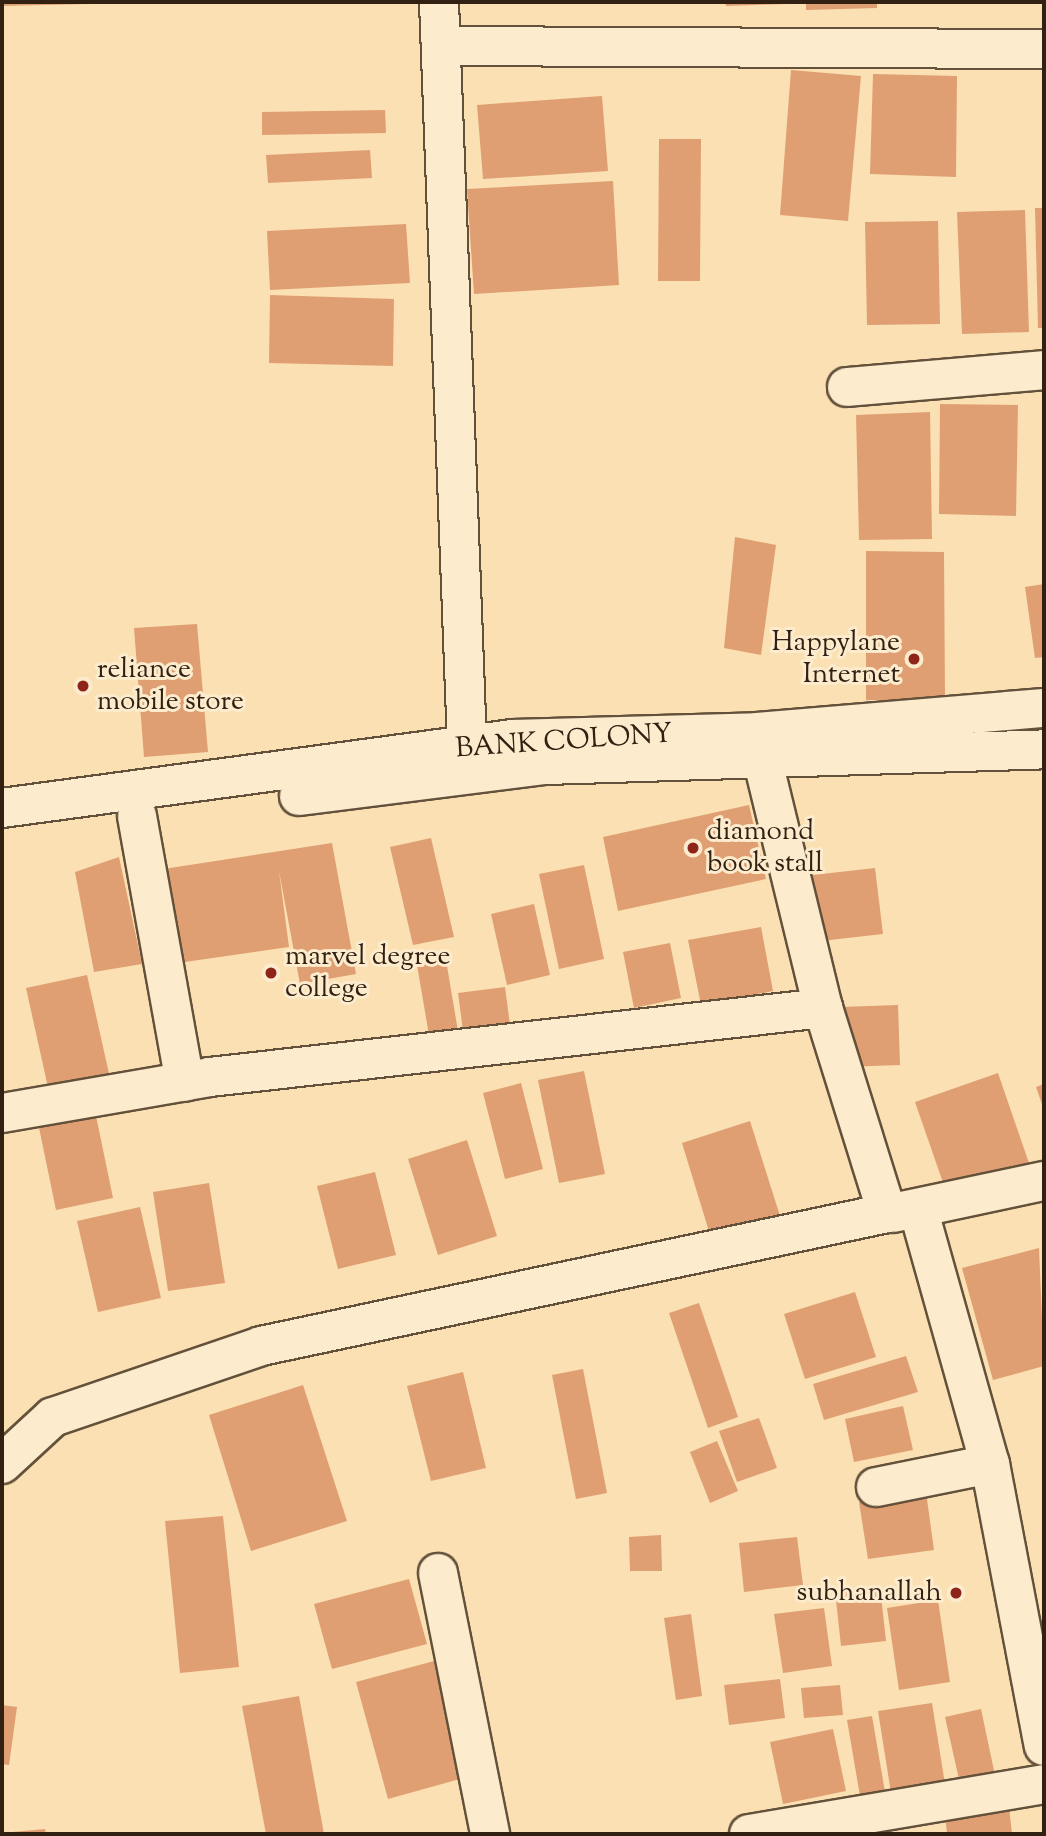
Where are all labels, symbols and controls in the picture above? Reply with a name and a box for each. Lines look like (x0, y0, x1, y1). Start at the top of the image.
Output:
place label: Happylane Internet (771, 626, 900, 692)
marker: Happylane Internet (906, 651, 922, 667)
place label: reliance mobile store (97, 653, 244, 719)
marker: reliance mobile store (75, 678, 91, 694)
street label: BANK COLONY (454, 718, 674, 766)
place label: diamond book stall (707, 815, 823, 881)
marker: diamond book stall (685, 840, 701, 856)
place label: marvel degree college (285, 940, 451, 1006)
marker: marvel degree college (263, 965, 279, 981)
place label: subhanallah (796, 1576, 942, 1610)
marker: subhanallah (948, 1585, 964, 1601)

